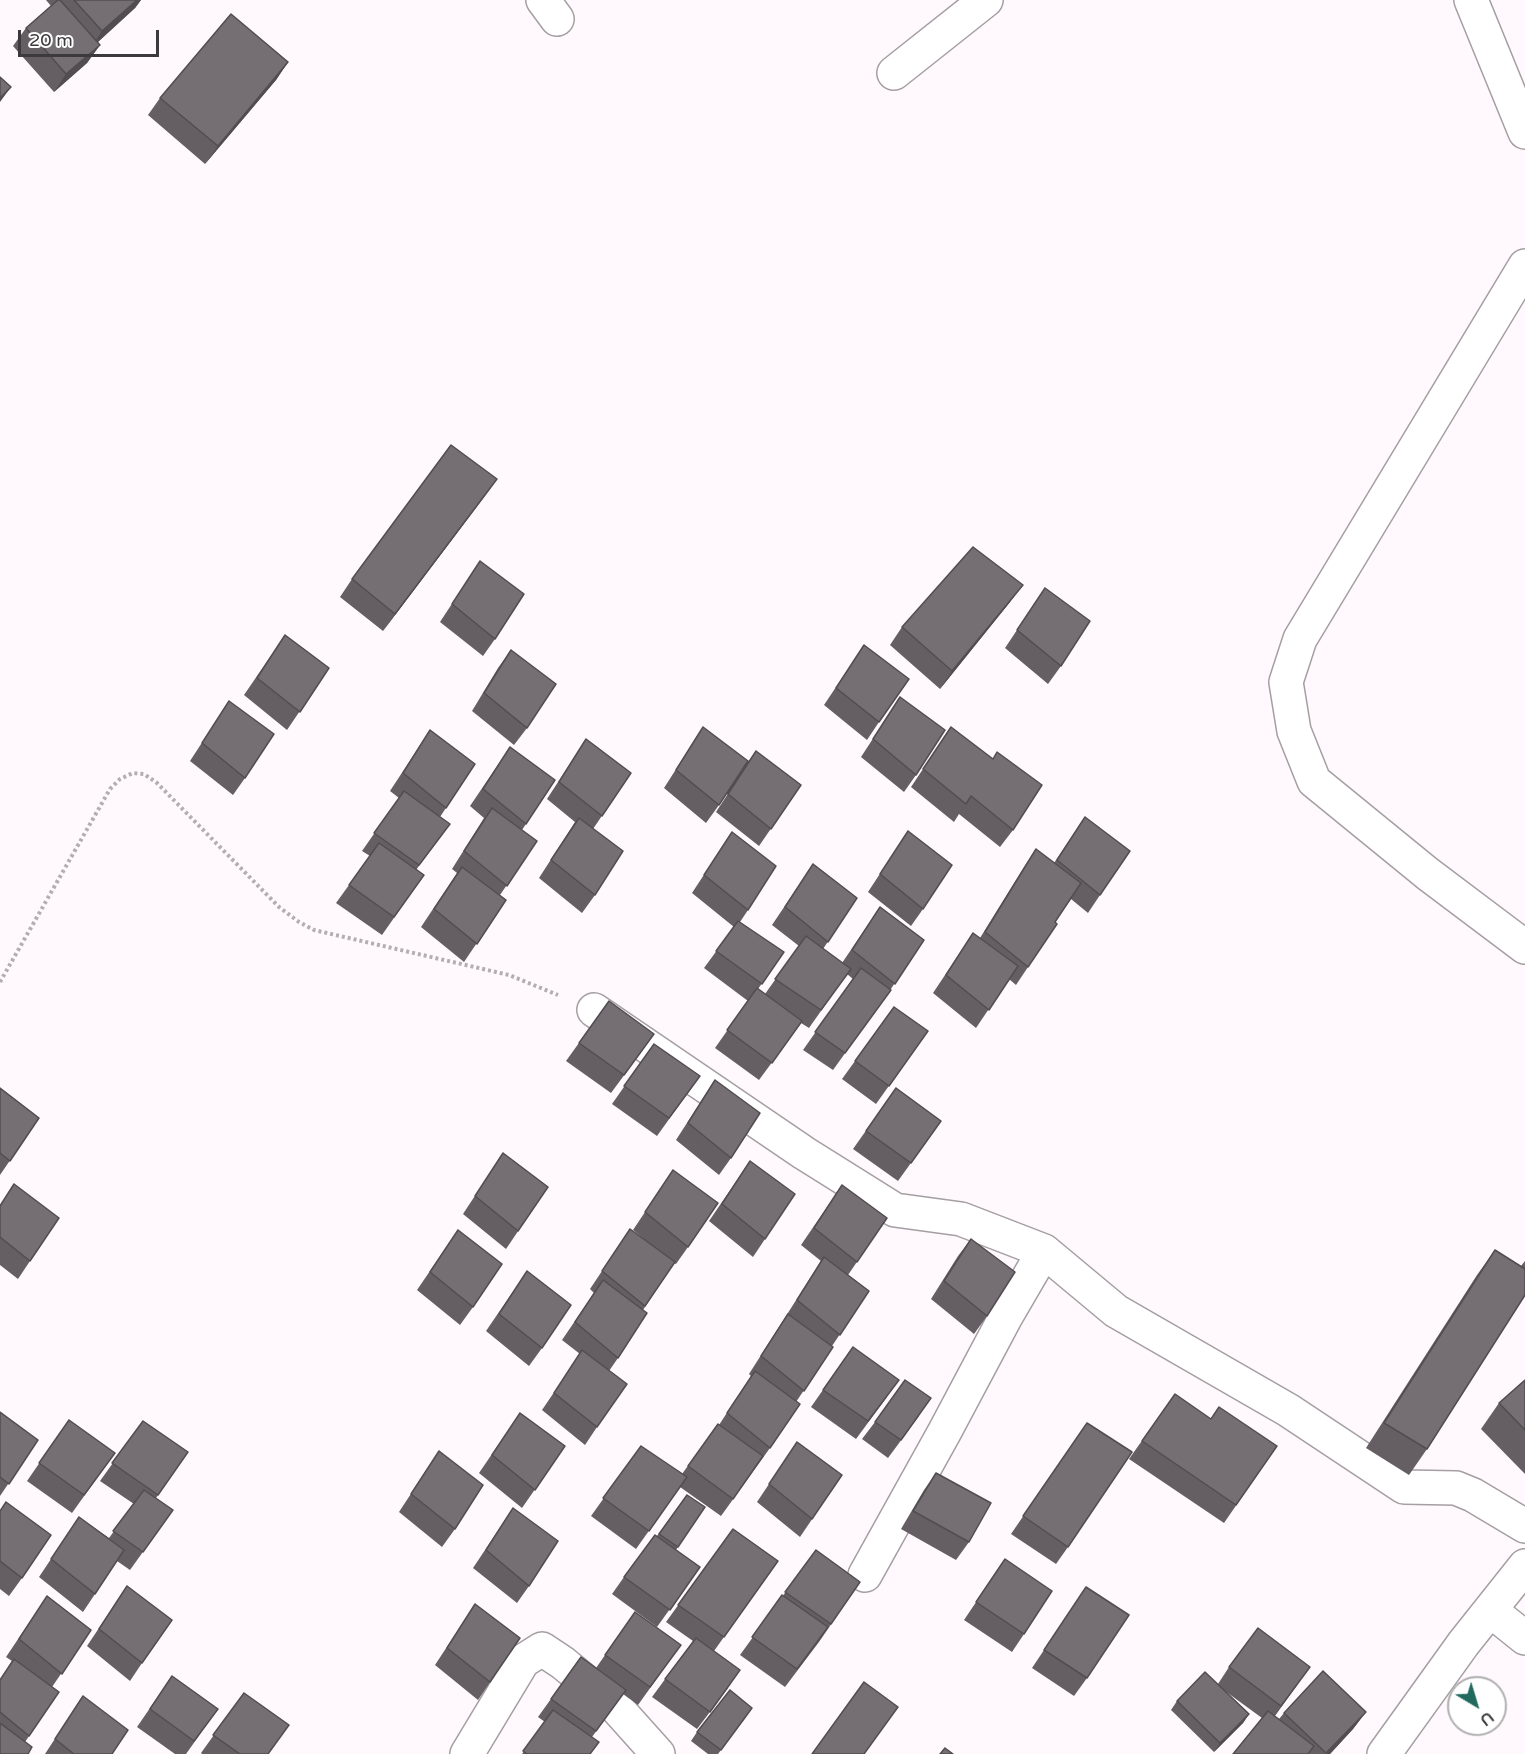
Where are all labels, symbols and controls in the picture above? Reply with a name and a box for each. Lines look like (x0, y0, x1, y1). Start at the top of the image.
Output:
scale bar (21, 18, 162, 56)
text: 20 m (29, 29, 73, 51)
north arrow (1447, 1676, 1507, 1736)
text: U (1476, 1707, 1498, 1730)

